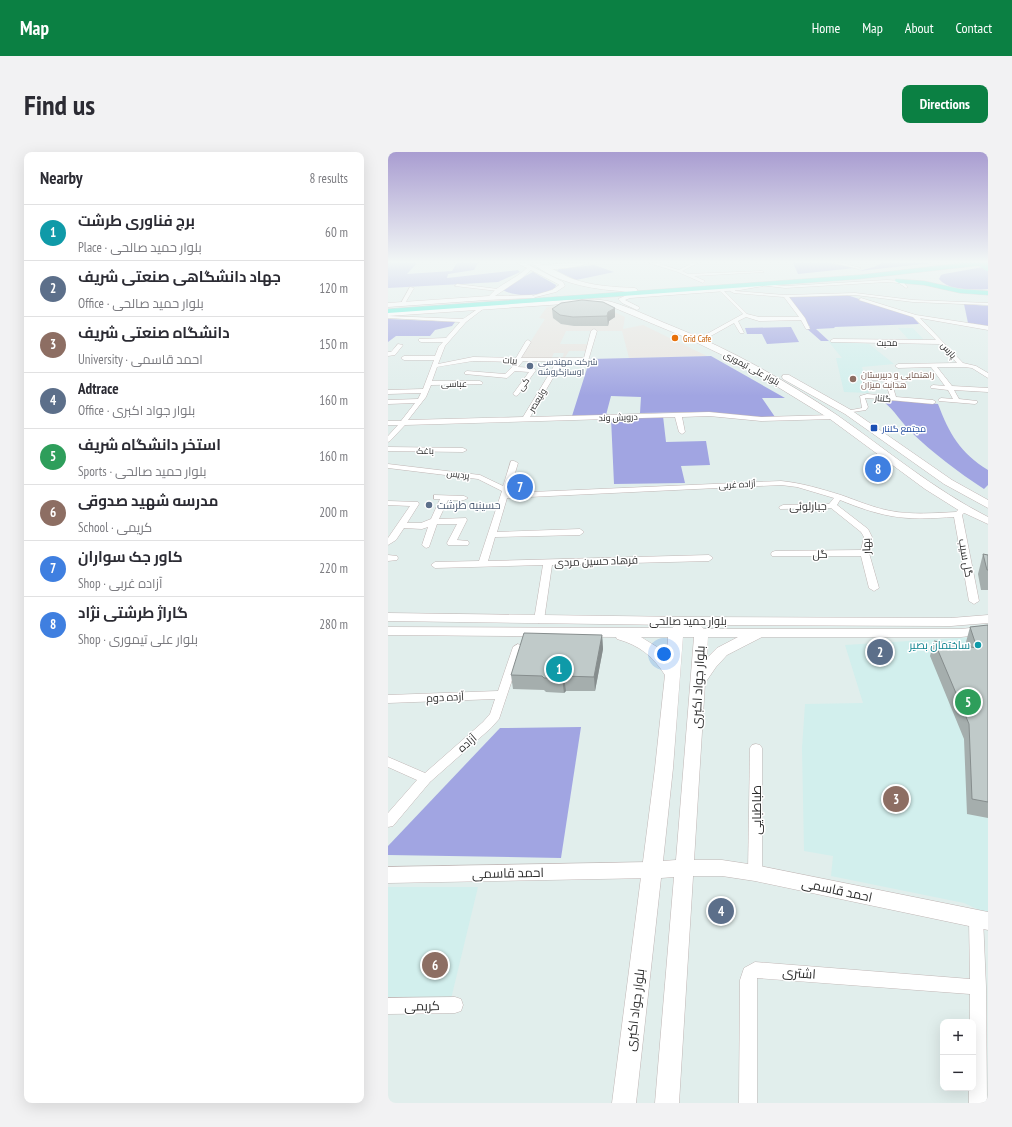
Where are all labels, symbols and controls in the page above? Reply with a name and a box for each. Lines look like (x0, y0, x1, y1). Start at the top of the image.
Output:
text: Map (20, 16, 49, 40)
text: Home (812, 19, 840, 37)
text: Map (862, 19, 883, 37)
text: About (905, 19, 934, 37)
text: Contact (956, 19, 992, 37)
button: Directions (902, 85, 988, 123)
text: Find us (24, 86, 95, 123)
text: Nearby (40, 167, 83, 189)
text: 8 results (309, 170, 348, 187)
text: برج فناوری طرشت (78, 211, 195, 230)
text: 1 (50, 224, 56, 241)
text: 60 m (325, 224, 348, 241)
text: Place · بلوار حمید صالحی (78, 239, 202, 256)
text: جهاد دانشگاهی صنعتی شریف (78, 267, 281, 286)
text: 2 (50, 280, 56, 297)
text: 120 m (319, 280, 348, 297)
text: Office · بلوار حمید صالحی (78, 295, 204, 312)
text: دانشگاه صنعتی شریف (78, 323, 230, 342)
marker: Grid Cafe (670, 333, 680, 343)
place label: Grid Cafe (683, 333, 711, 344)
text: 3 (50, 336, 56, 353)
text: 150 m (319, 336, 348, 353)
street label: محبت (876, 337, 898, 348)
street label: پارس (938, 339, 960, 362)
street label: بلوار علی تیموری (722, 349, 782, 387)
text: University · احمد قاسمی (78, 351, 203, 368)
street label: بیات (502, 354, 518, 366)
place label: شرکت مهندسی ا‌وسازگروشه (538, 356, 597, 377)
marker: شرکت مهندسی ا‌وسازگروشه (525, 361, 535, 371)
place label: راهنمایی و دبیرستان هدایت میزان (861, 369, 934, 390)
marker: راهنمایی و دبیرستان هدایت میزان (848, 374, 858, 384)
street label: کی (515, 375, 531, 393)
street label: عباسی (441, 378, 467, 389)
text: Adtrace (78, 379, 119, 398)
street label: ولیعصر (525, 386, 548, 415)
text: 4 (50, 392, 56, 409)
text: 160 m (319, 392, 348, 409)
street label: گلنار (873, 392, 892, 404)
text: Office · بلوار جواد اکبری (78, 402, 195, 419)
street label: درویش‌ وند (598, 411, 638, 423)
marker: مجتمع گلنار (869, 423, 879, 433)
place label: مجتمع گلنار (881, 423, 926, 435)
text: استخر دانشگاه شریف (78, 435, 221, 454)
street label: باغک (416, 445, 434, 456)
text: 5 (50, 448, 56, 465)
text: 160 m (319, 448, 348, 465)
pin: 8 (865, 454, 891, 484)
text: Sports · بلوار حمید صالحی (78, 463, 207, 480)
street label: پردیس (446, 467, 471, 482)
pin: 7 (507, 472, 533, 502)
street label: آزاده غربی (718, 478, 756, 490)
text: مدرسه شهید صدوقی (78, 491, 218, 510)
place label: حسینیه طرشت (437, 498, 501, 512)
street label: جبارلوئی (789, 499, 827, 513)
marker: حسینیه طرشت (424, 500, 434, 510)
text: 6 (50, 504, 56, 521)
text: 200 m (319, 504, 348, 521)
text: School · کریمی (78, 519, 152, 536)
street label: بهار (859, 538, 873, 555)
street label: گل سیب (956, 538, 976, 578)
text: کاور جک سواران (78, 547, 183, 566)
street label: گل (812, 547, 828, 561)
street label: فرهاد حسین مردی (554, 553, 638, 569)
text: 7 (50, 560, 56, 577)
text: 220 m (319, 560, 348, 577)
text: Shop · آزاده غربی (78, 575, 162, 592)
text: گاراژ طرشتی نژاد (78, 603, 188, 622)
street label: بلوار حمید صالحی (649, 614, 727, 628)
text: 8 (50, 616, 56, 633)
text: 280 m (319, 616, 348, 633)
text: Shop · بلوار علی تیموری (78, 631, 198, 648)
pin: 2 (867, 637, 893, 667)
place label: ساختمان بصیر (908, 638, 970, 652)
marker: ساختمان بصیر (973, 640, 983, 650)
your location (654, 644, 674, 664)
street label: بلوار جواد اکبری (687, 645, 709, 729)
pin: 1 (546, 654, 572, 684)
pin: 5 (955, 687, 981, 717)
street label: آزده دوم (426, 689, 464, 706)
street label: آزاده (455, 731, 479, 755)
pin: 3 (883, 784, 909, 814)
street label: طباطبایی (748, 785, 765, 835)
street label: احمد قاسمی (472, 864, 544, 882)
street label: احمد قاسمی (800, 874, 874, 906)
pin: 4 (708, 896, 734, 926)
pin: 6 (422, 950, 448, 980)
street label: اشتری (782, 963, 816, 983)
street label: بلوار جواد اکبری (622, 968, 648, 1052)
street label: کریمی (404, 997, 440, 1015)
map controls (940, 1019, 976, 1091)
button: + (940, 1019, 976, 1055)
button: − (940, 1055, 976, 1091)

